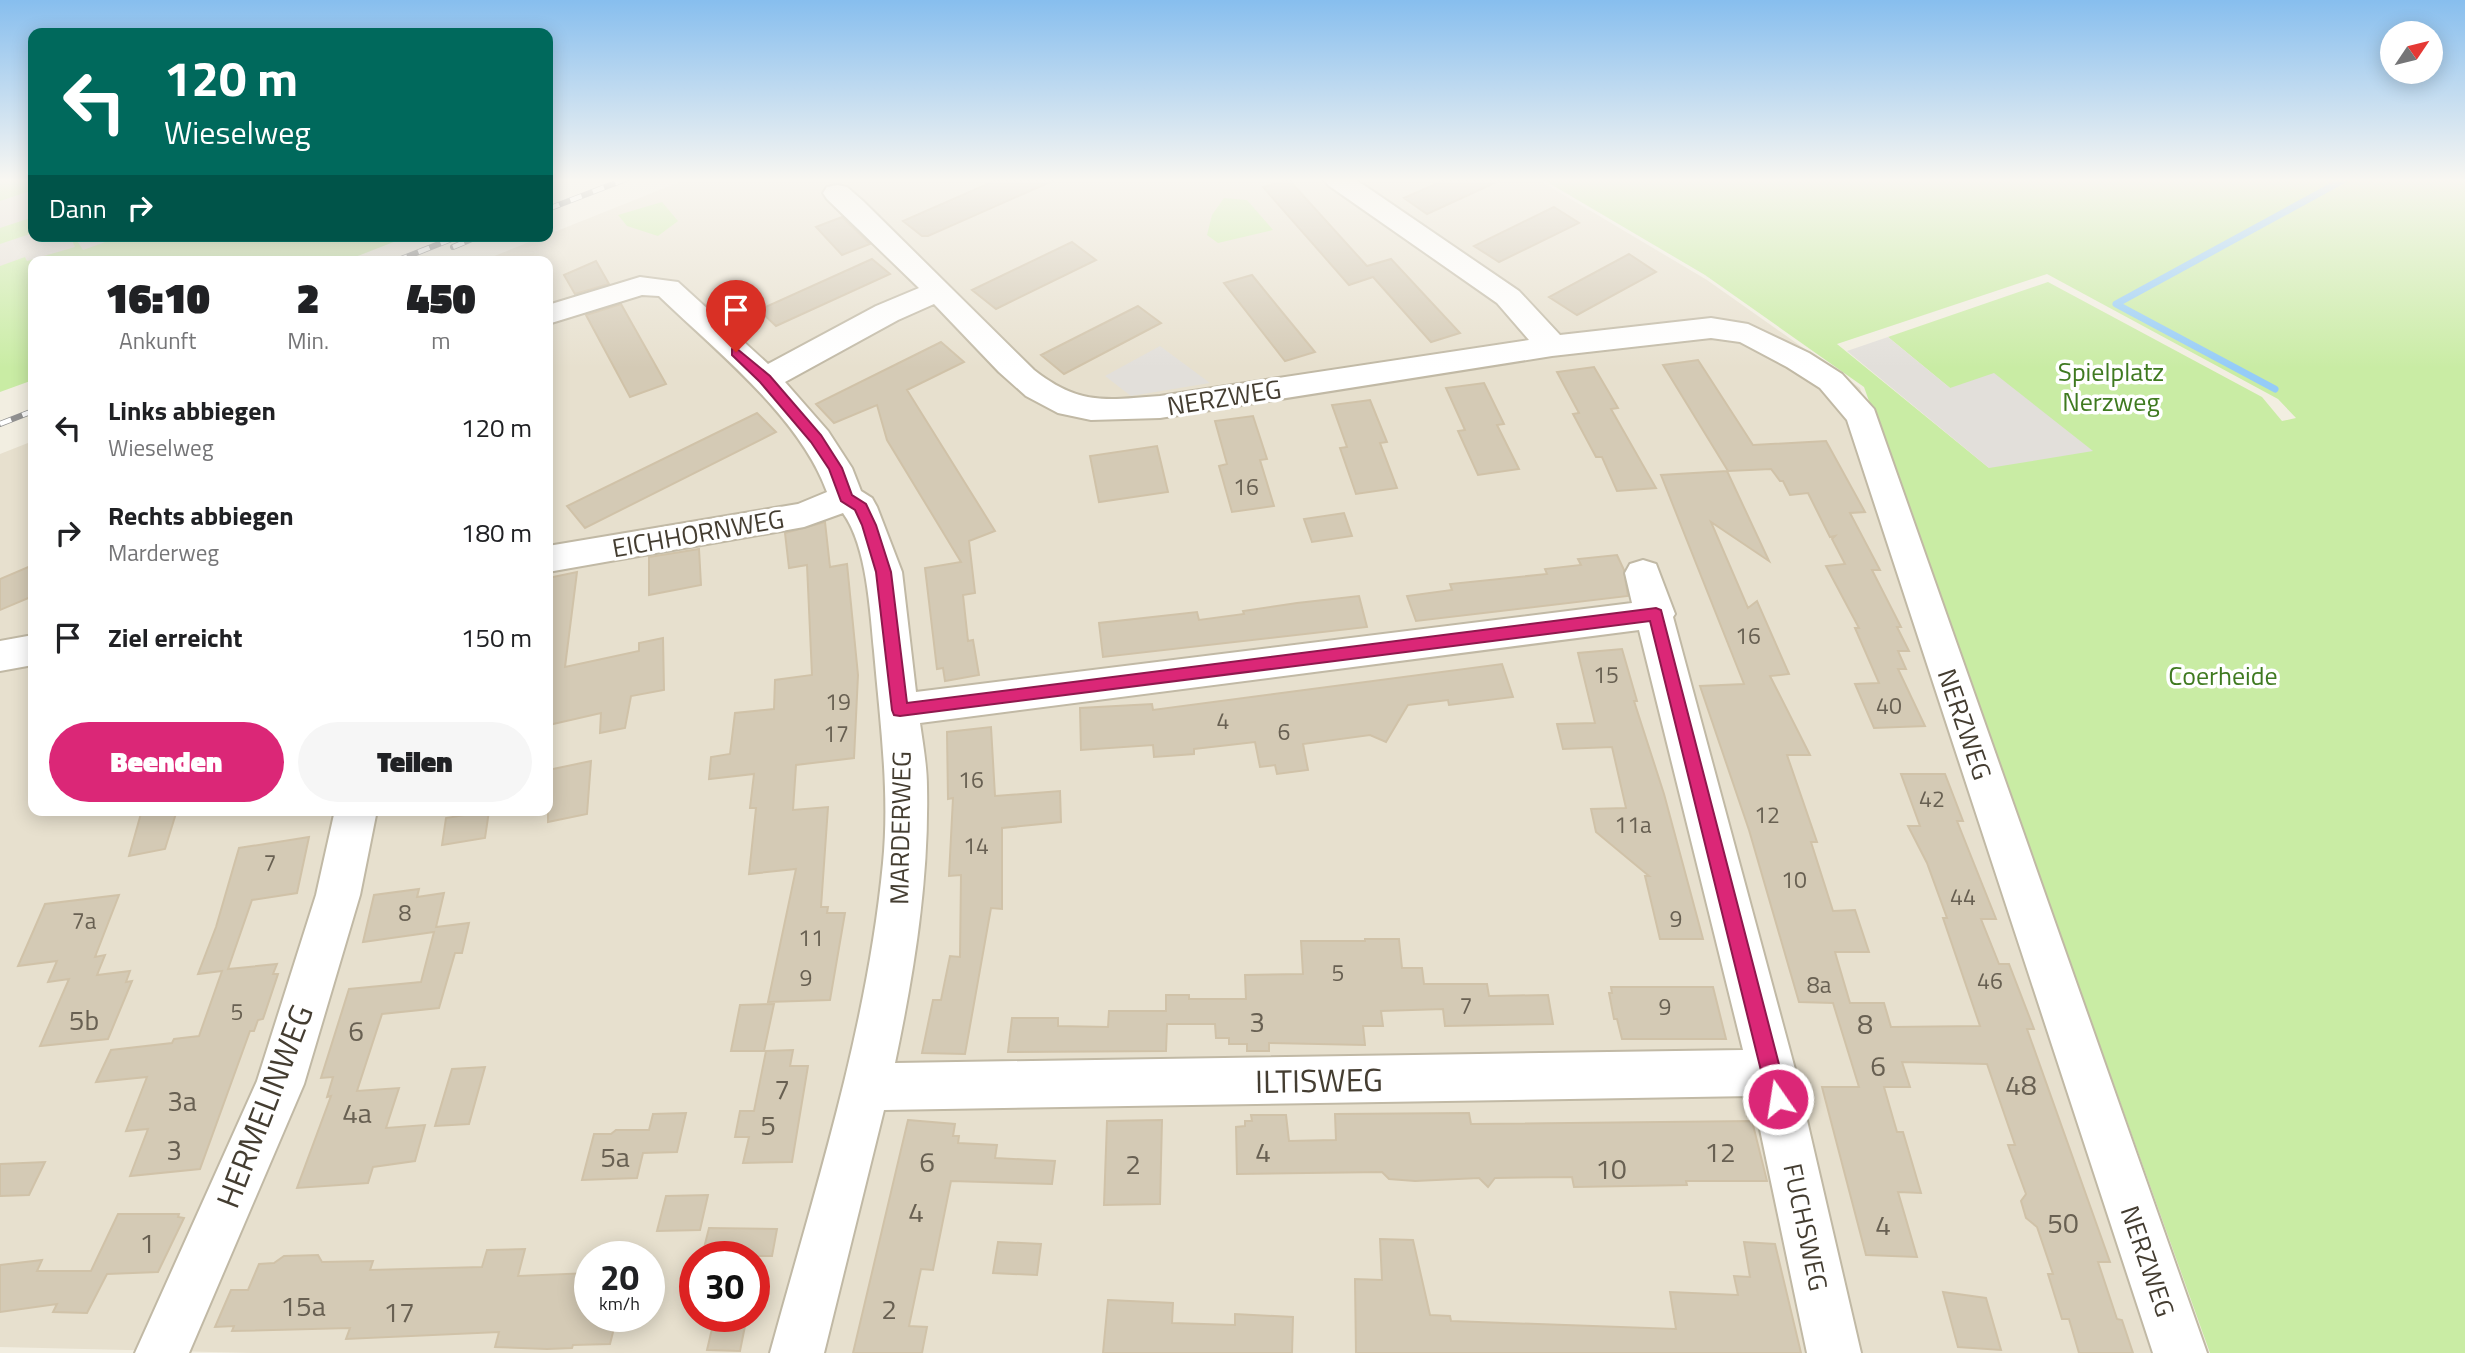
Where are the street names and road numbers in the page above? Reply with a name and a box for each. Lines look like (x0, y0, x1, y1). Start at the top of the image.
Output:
street label: NERZWEG (1164, 369, 1284, 425)
street label: EICHHORNWEG (609, 499, 787, 567)
street label: NERZWEG (1928, 663, 2002, 785)
street label: MARDERWEG (879, 751, 921, 905)
street label: HERMELINWEG (203, 998, 325, 1214)
street label: ILTISWEG (1255, 1055, 1383, 1105)
street label: FUCHSWEG (1773, 1160, 1839, 1294)
street label: NERZWEG (2111, 1200, 2185, 1322)

